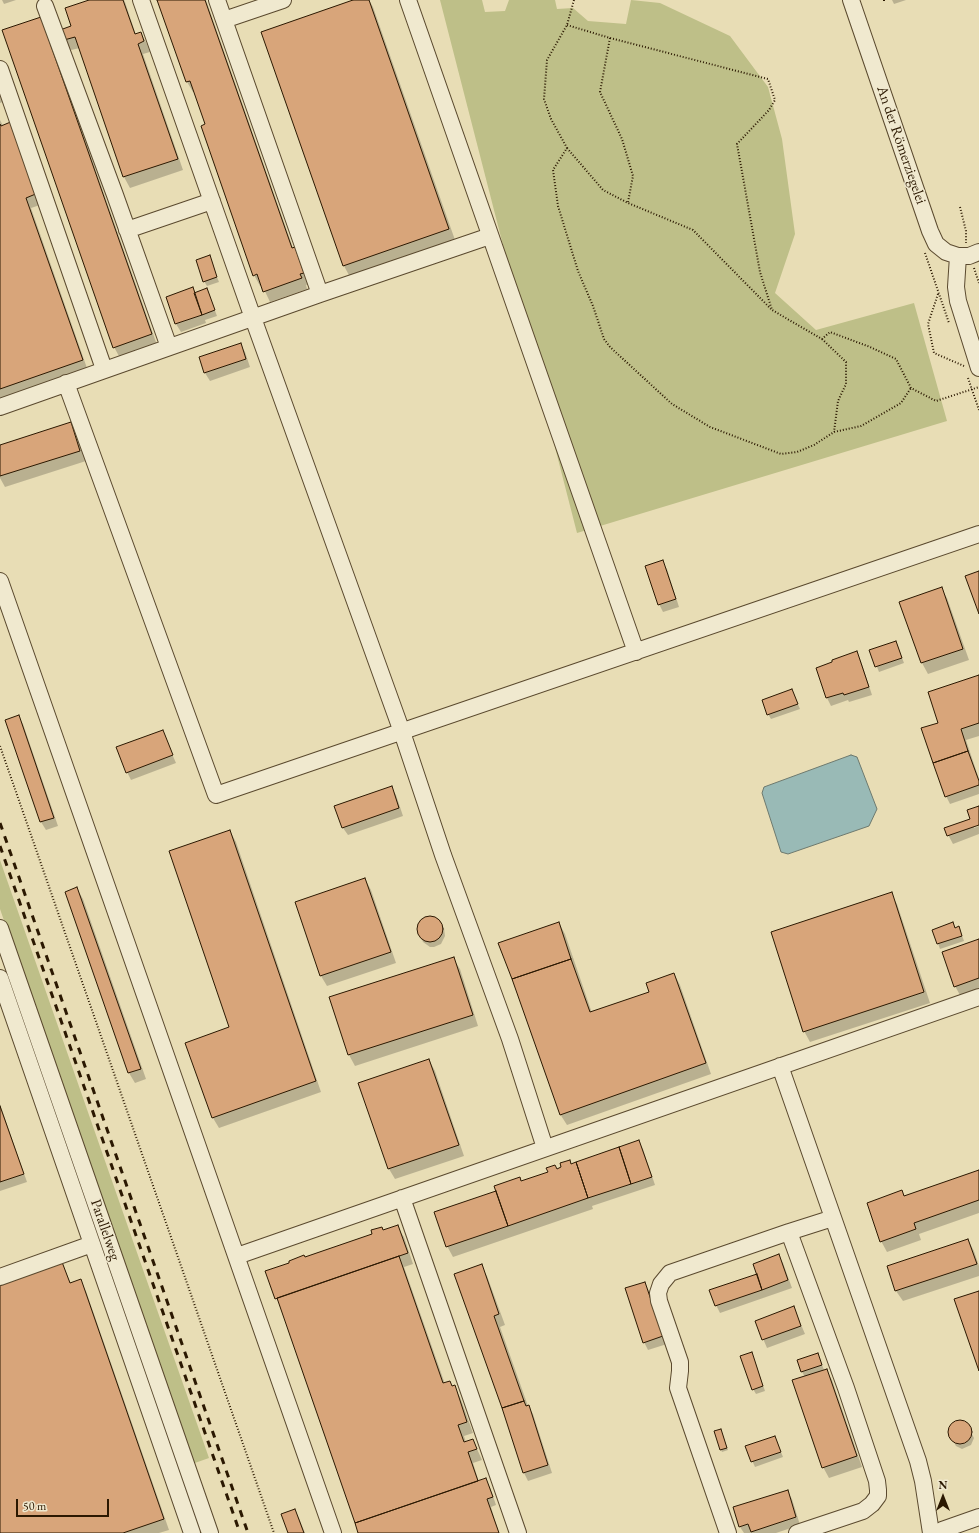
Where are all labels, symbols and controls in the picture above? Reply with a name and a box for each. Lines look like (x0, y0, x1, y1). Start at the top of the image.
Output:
street label: An der Römerziegelei (872, 83, 930, 207)
street label: Parallelweg (86, 1197, 124, 1263)
north arrow (923, 1477, 963, 1517)
text: N (939, 1478, 947, 1492)
scale bar (18, 1491, 111, 1517)
text: 50 m (23, 1498, 46, 1514)

